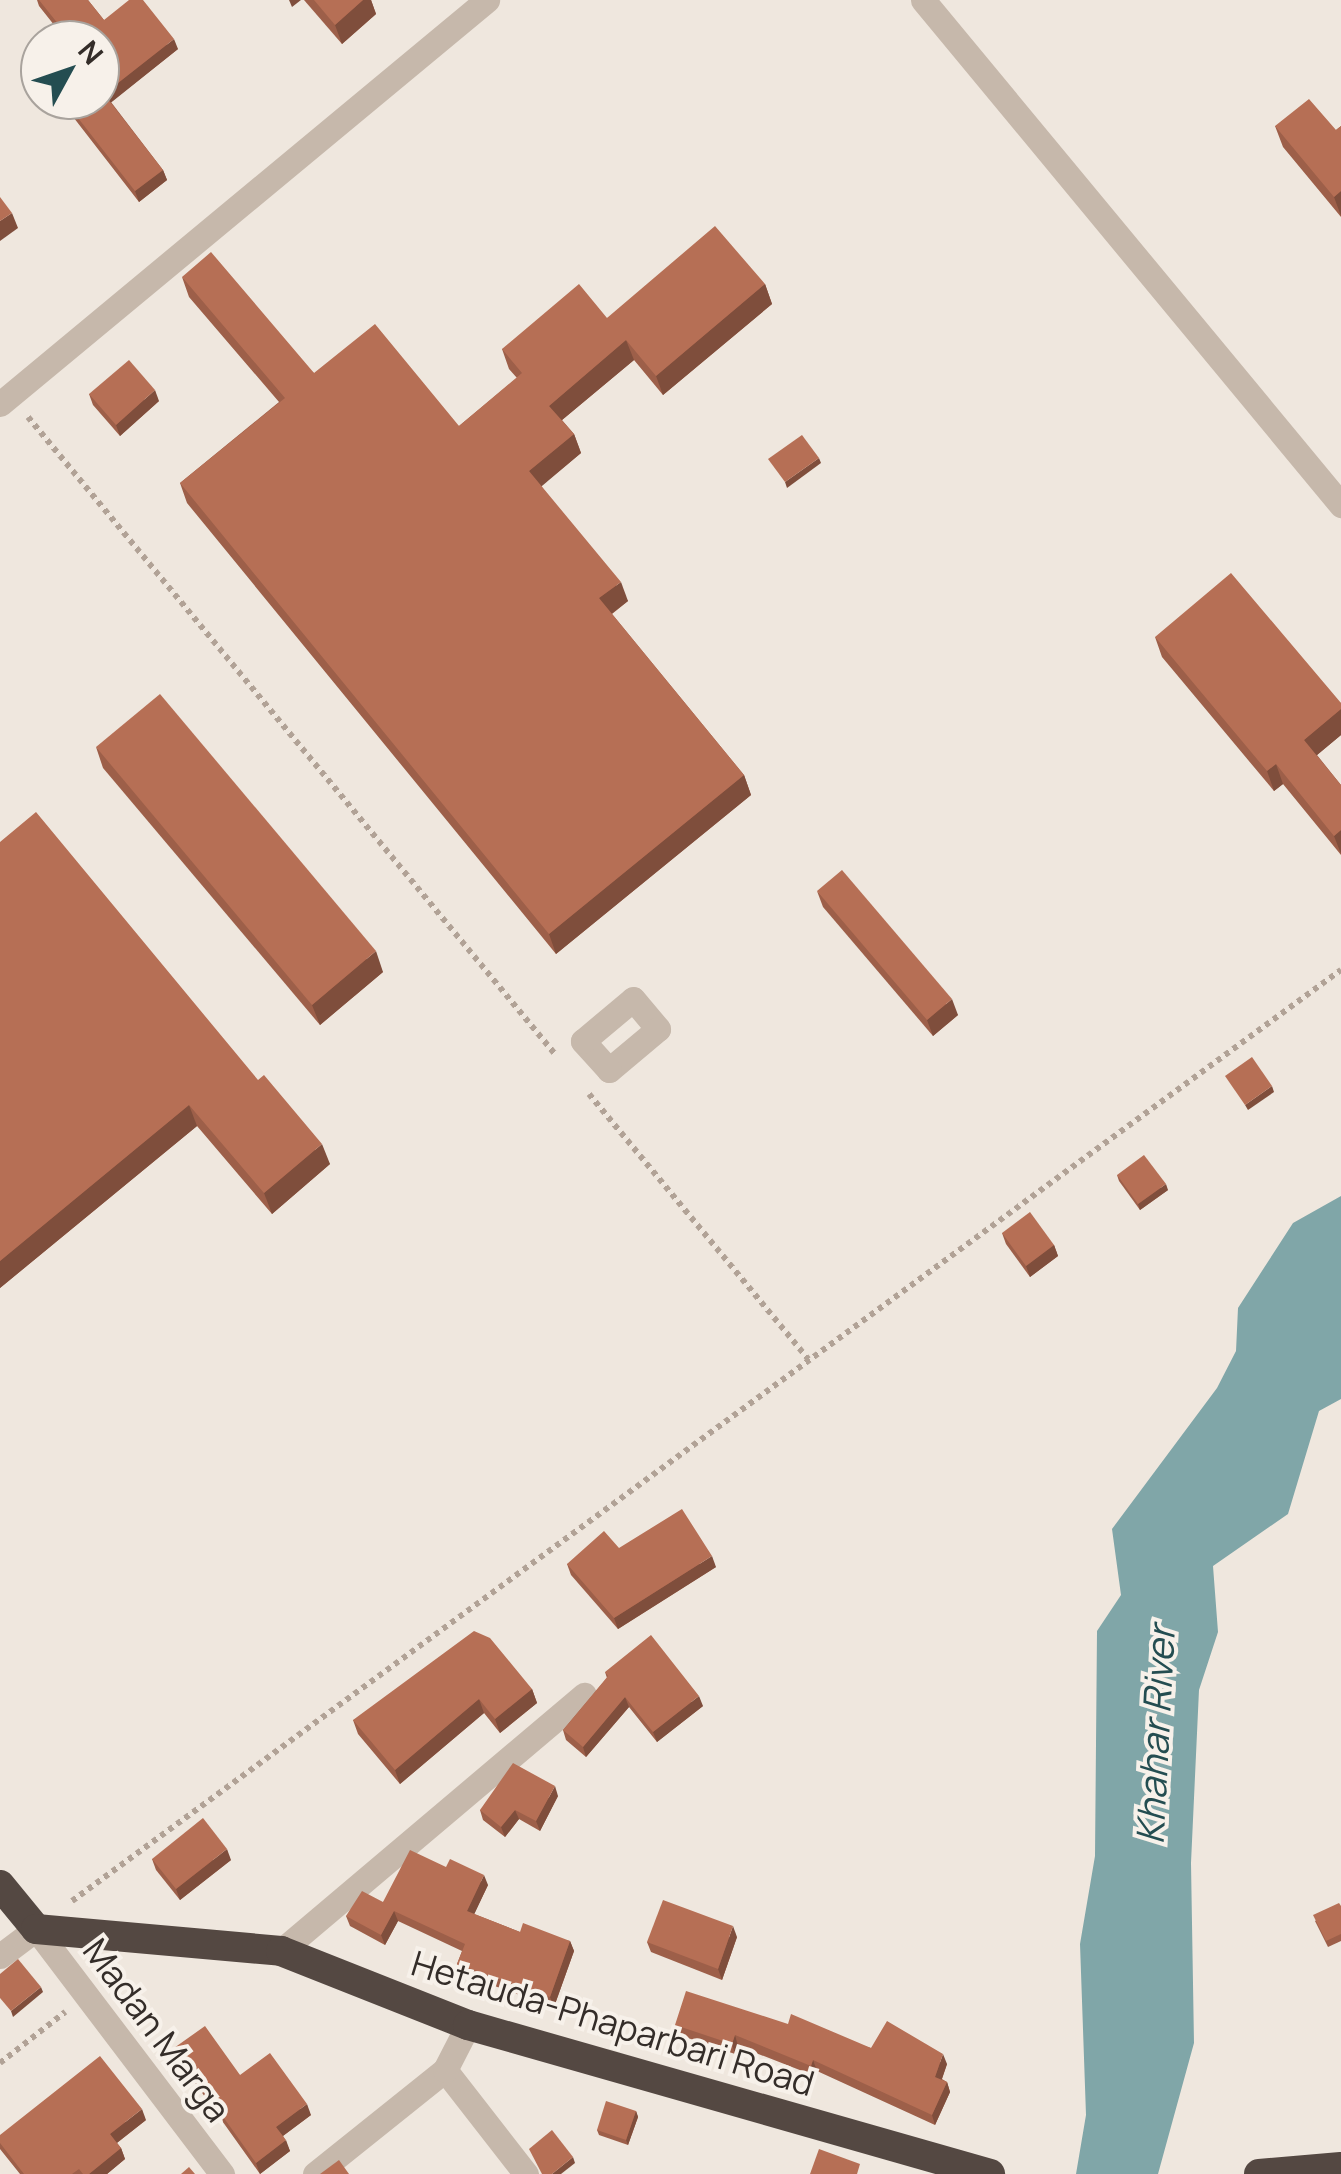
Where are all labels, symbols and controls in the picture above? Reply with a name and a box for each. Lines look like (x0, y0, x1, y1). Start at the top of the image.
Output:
north arrow (20, 20, 120, 120)
text: N (70, 32, 112, 72)
water label: Khahar River (1127, 1625, 1183, 1845)
street label: Madan Marga (75, 1930, 239, 2130)
street label: Hetauda-Phaparbari Road (407, 1942, 819, 2104)

